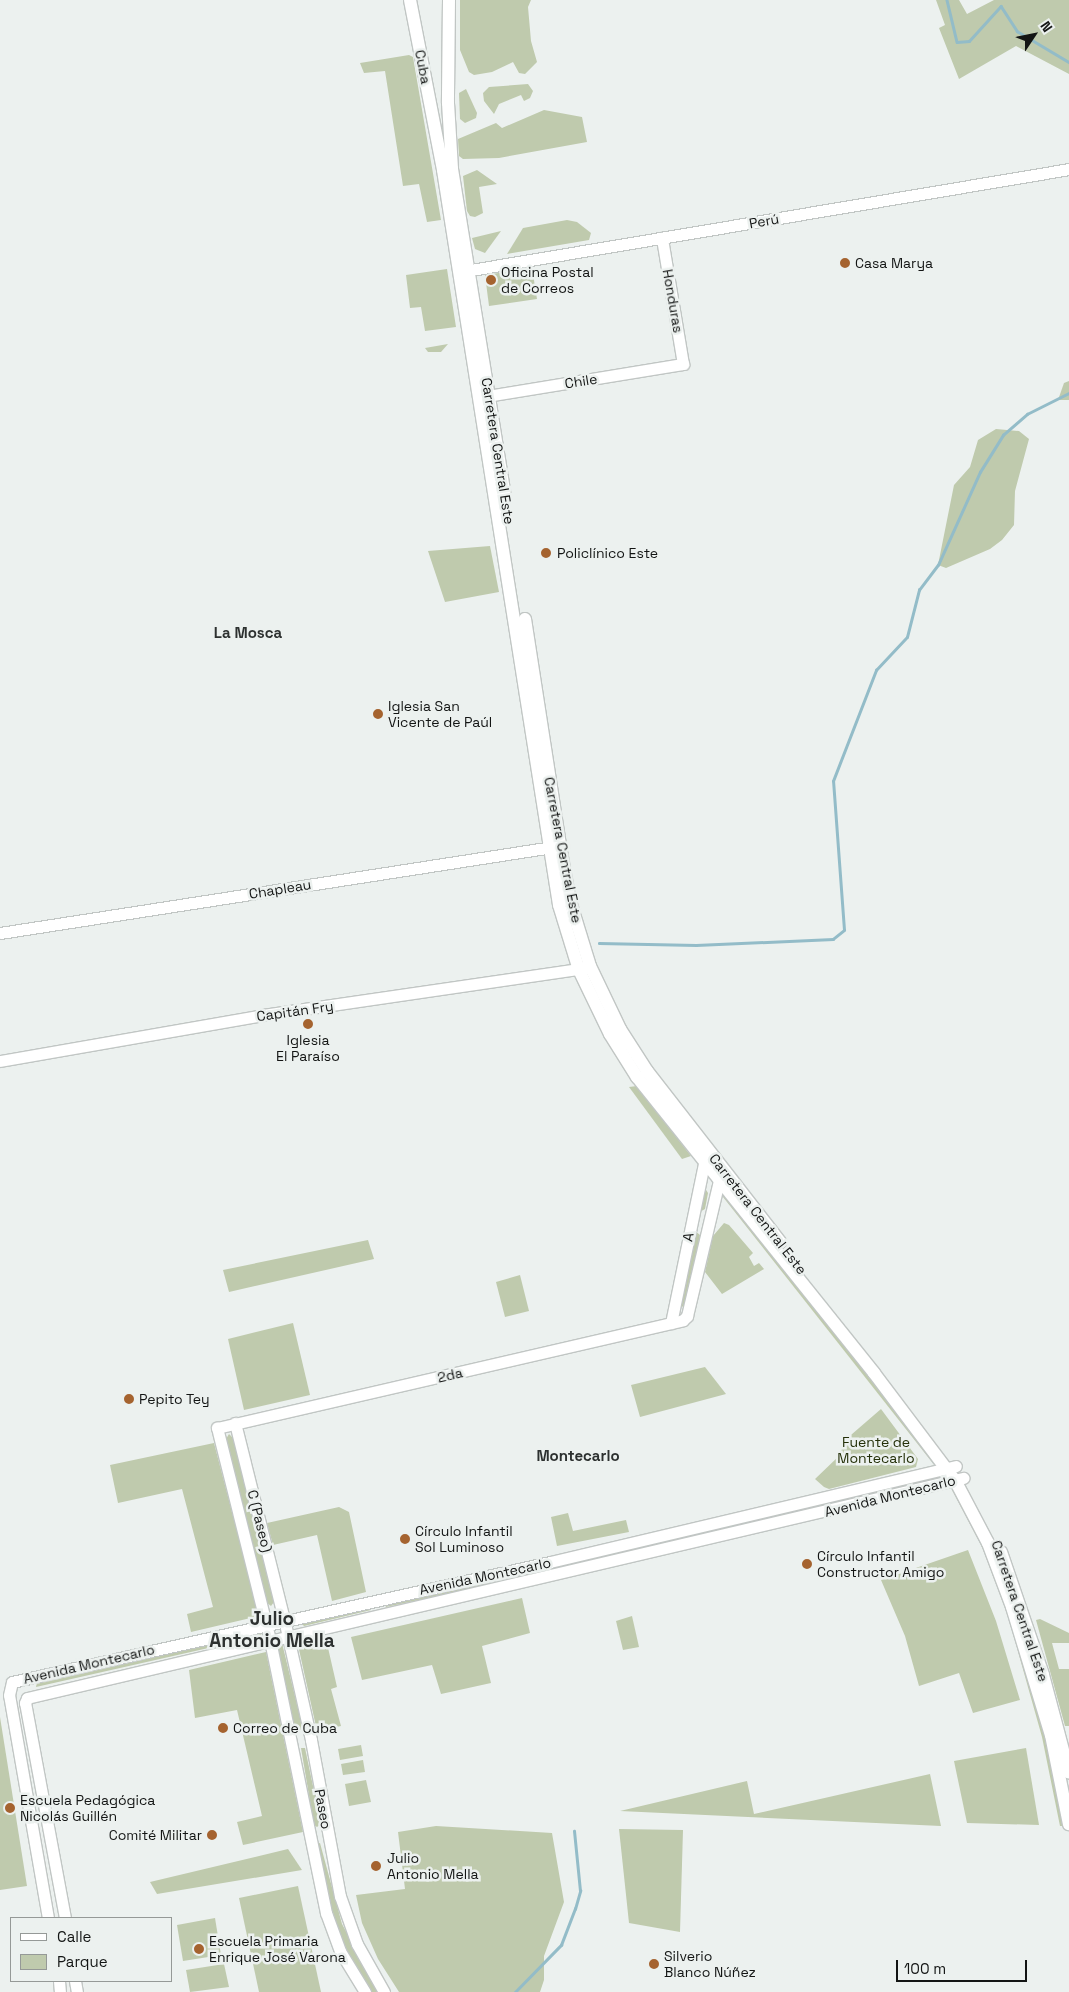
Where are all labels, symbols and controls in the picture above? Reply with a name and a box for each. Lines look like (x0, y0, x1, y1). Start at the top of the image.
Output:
north arrow (1009, 10, 1059, 60)
text: N (1036, 18, 1057, 36)
street label: Cuba (411, 48, 435, 86)
street label: Perú (748, 210, 780, 232)
place label: Casa Marya (855, 255, 933, 271)
marker: Casa Marya (839, 257, 851, 269)
place label: Oficina Postal de Correos (501, 264, 594, 296)
street label: Honduras (659, 268, 687, 334)
marker: Oficina Postal de Correos (485, 274, 497, 286)
street label: Chile (564, 370, 598, 392)
street label: Carretera Central Este (478, 376, 518, 526)
place label: Policlínico Este (557, 545, 658, 561)
marker: Policlínico Este (539, 546, 553, 560)
district label: La Mosca (214, 624, 282, 642)
place label: Iglesia San Vicente de Paúl (388, 698, 492, 730)
marker: Iglesia San Vicente de Paúl (372, 708, 384, 720)
street label: Carretera Central Este (541, 776, 585, 924)
street label: Chapleau (248, 876, 312, 902)
street label: Capitán Fry (255, 997, 335, 1025)
marker: Iglesia El Paraíso (302, 1018, 314, 1030)
place label: Iglesia El Paraíso (276, 1032, 340, 1064)
street label: Carretera Central Este (706, 1150, 810, 1278)
street label: A (679, 1231, 697, 1243)
street label: 2da (436, 1364, 464, 1386)
place label: Pepito Tey (139, 1391, 210, 1407)
marker: Pepito Tey (123, 1393, 135, 1405)
park label: Fuente de Montecarlo (837, 1434, 915, 1466)
district label: Montecarlo (536, 1447, 620, 1465)
street label: Avenida Montecarlo (823, 1472, 957, 1520)
street label: C (Paseo) (244, 1488, 276, 1554)
place label: Círculo Infantil Sol Luminoso (415, 1523, 513, 1555)
marker: Círculo Infantil Sol Luminoso (399, 1533, 411, 1545)
street label: Carretera Central Este (988, 1538, 1052, 1684)
place label: Círculo Infantil Constructor Amigo (817, 1548, 944, 1580)
street label: Avenida Montecarlo (418, 1554, 552, 1598)
marker: Círculo Infantil Constructor Amigo (801, 1558, 813, 1570)
district label: Julio Antonio Mella (209, 1608, 335, 1652)
street label: Avenida Montecarlo (22, 1641, 156, 1687)
place label: Correo de Cuba (233, 1720, 337, 1736)
marker: Correo de Cuba (217, 1722, 229, 1734)
street label: Paseo (311, 1788, 335, 1830)
place label: Escuela Pedagógica Nicolás Guillén (20, 1792, 155, 1824)
marker: Escuela Pedagógica Nicolás Guillén (4, 1802, 16, 1814)
place label: Comité Militar (109, 1827, 202, 1843)
marker: Comité Militar (206, 1829, 218, 1841)
place label: Julio Antonio Mella (387, 1850, 479, 1882)
marker: Julio Antonio Mella (369, 1859, 383, 1873)
legend (10, 1917, 172, 1982)
text: Calle (57, 1927, 92, 1946)
place label: Escuela Primaria Enrique José Varona (209, 1933, 346, 1965)
marker: Escuela Primaria Enrique José Varona (193, 1943, 205, 1955)
place label: Silverio Blanco Núñez (664, 1948, 756, 1980)
scale bar (899, 1950, 1030, 1982)
text: Parque (57, 1952, 108, 1971)
marker: Silverio Blanco Núñez (648, 1958, 660, 1970)
text: 100 m (904, 1959, 946, 1978)

